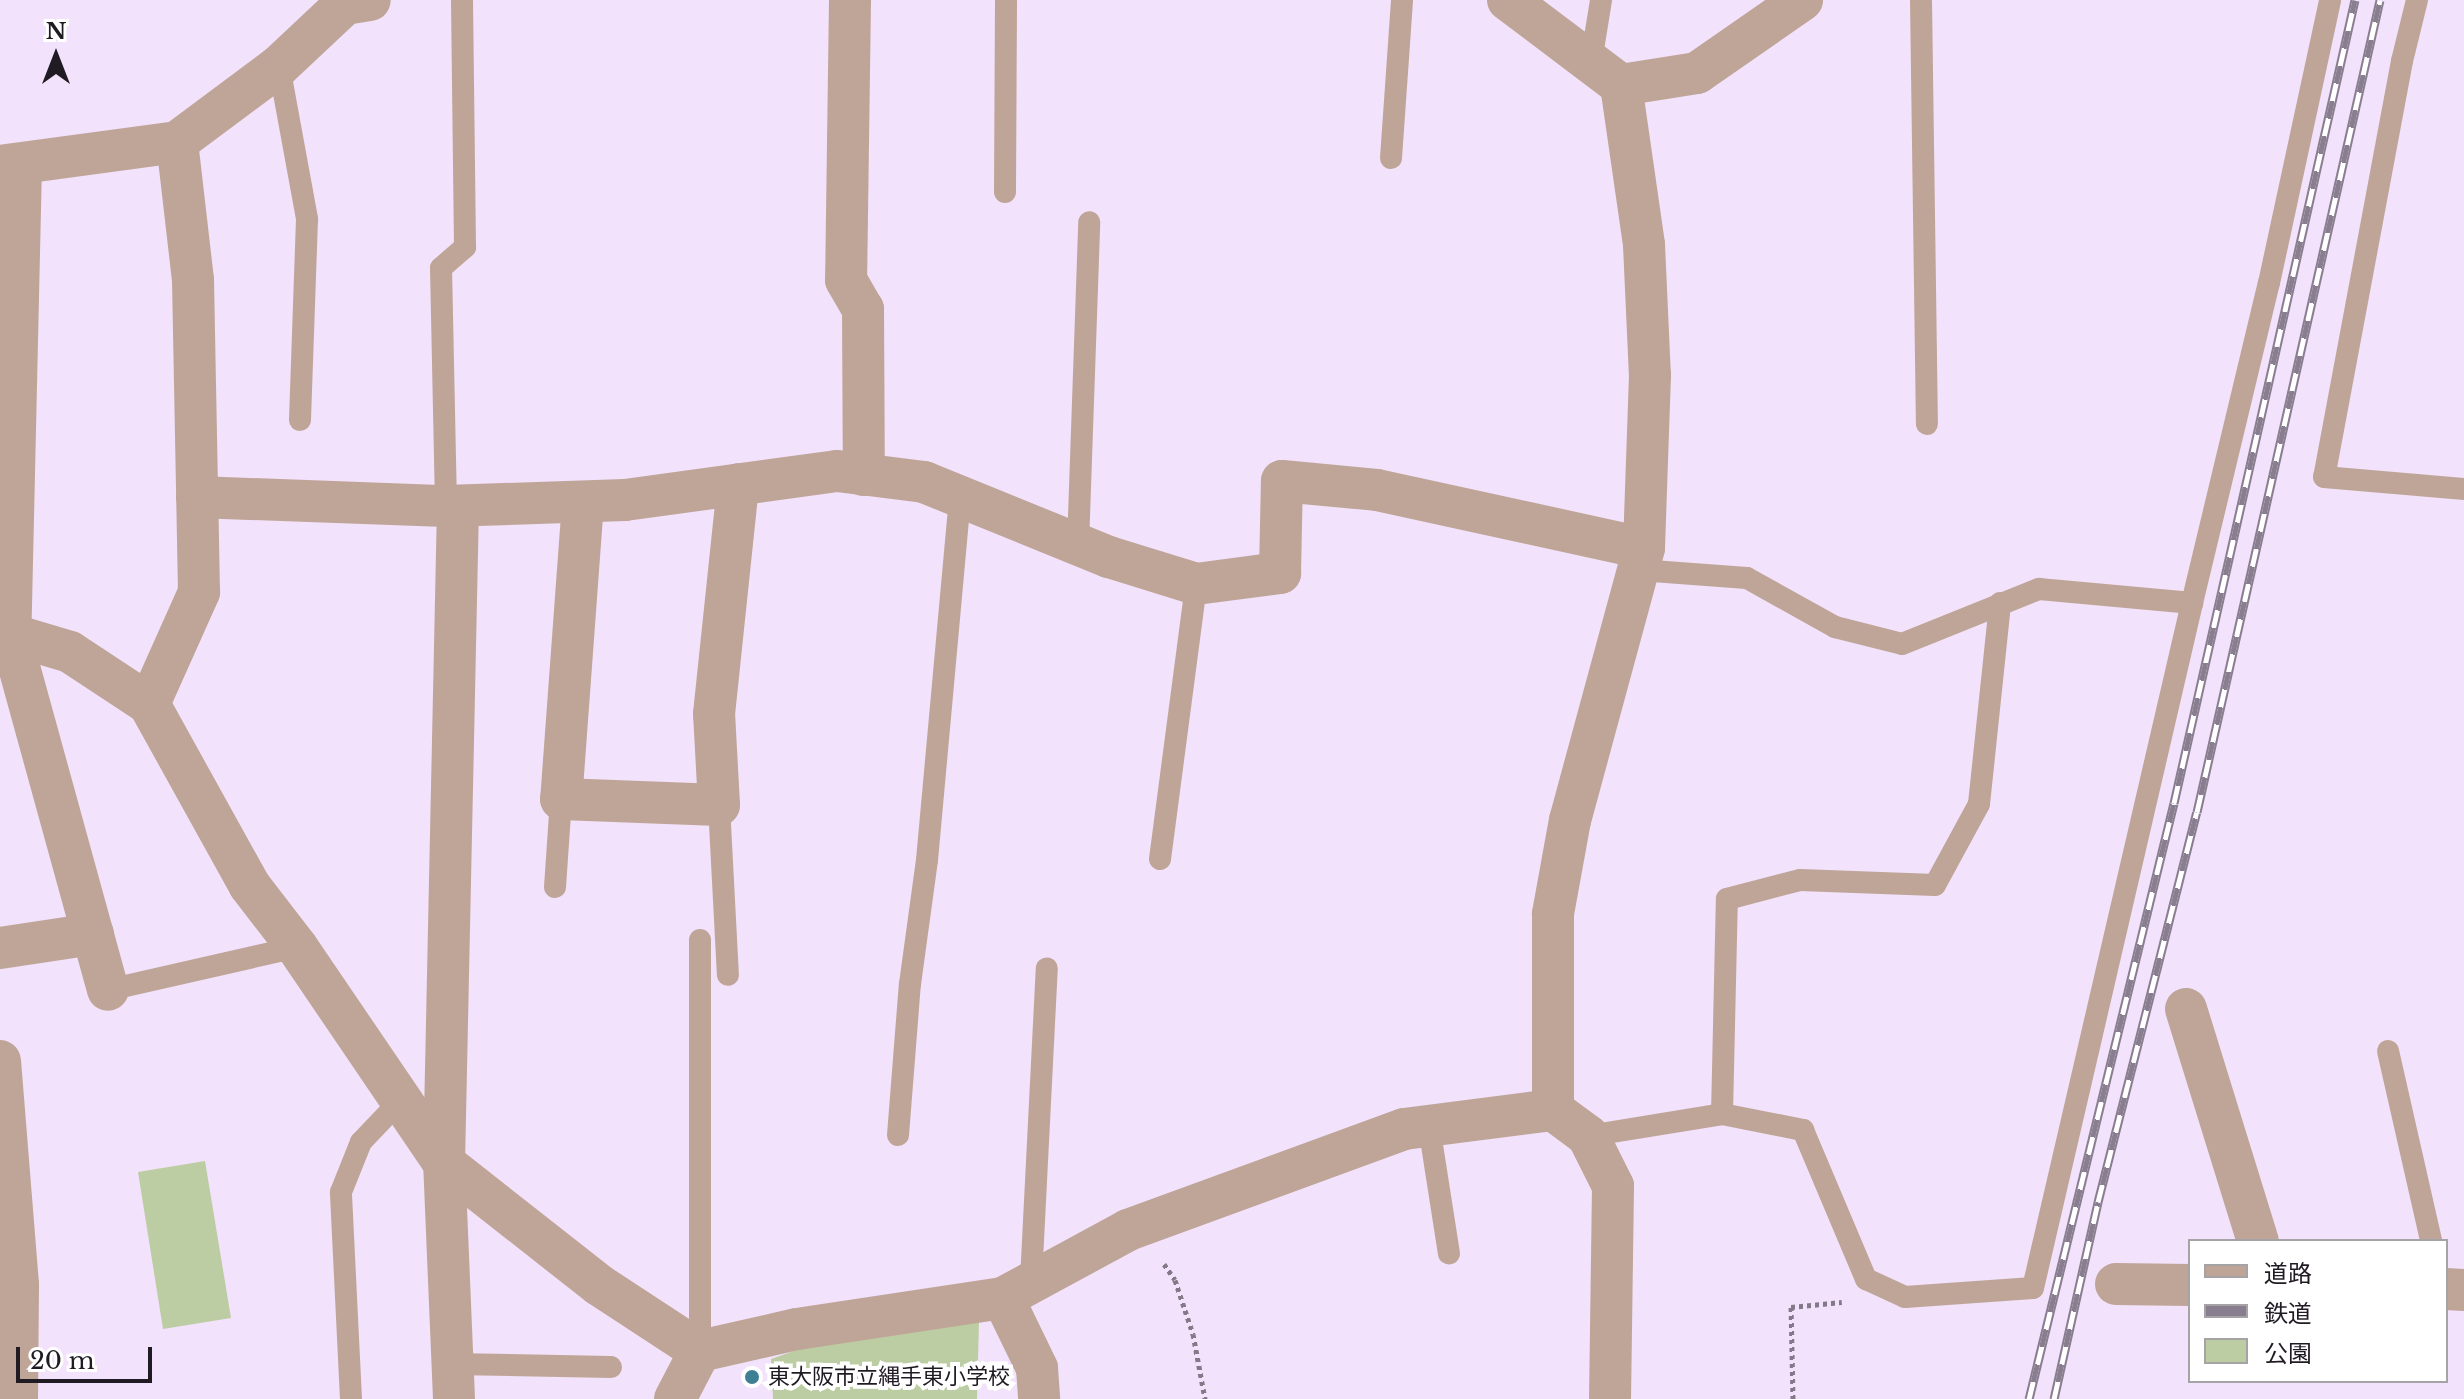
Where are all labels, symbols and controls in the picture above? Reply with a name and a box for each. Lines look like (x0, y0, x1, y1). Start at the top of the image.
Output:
north arrow (16, 16, 96, 96)
text: N (46, 18, 66, 45)
legend (2188, 1239, 2448, 1383)
text: 道路 (2264, 1259, 2312, 1288)
text: 鉄道 (2264, 1299, 2312, 1328)
scale bar (20, 1331, 156, 1381)
text: 公園 (2264, 1339, 2312, 1368)
text: 20 m (30, 1346, 95, 1375)
place label: 東大阪市立縄手東小学校 (768, 1364, 1010, 1390)
marker: 東大阪市立縄手東小学校 (743, 1368, 761, 1386)

